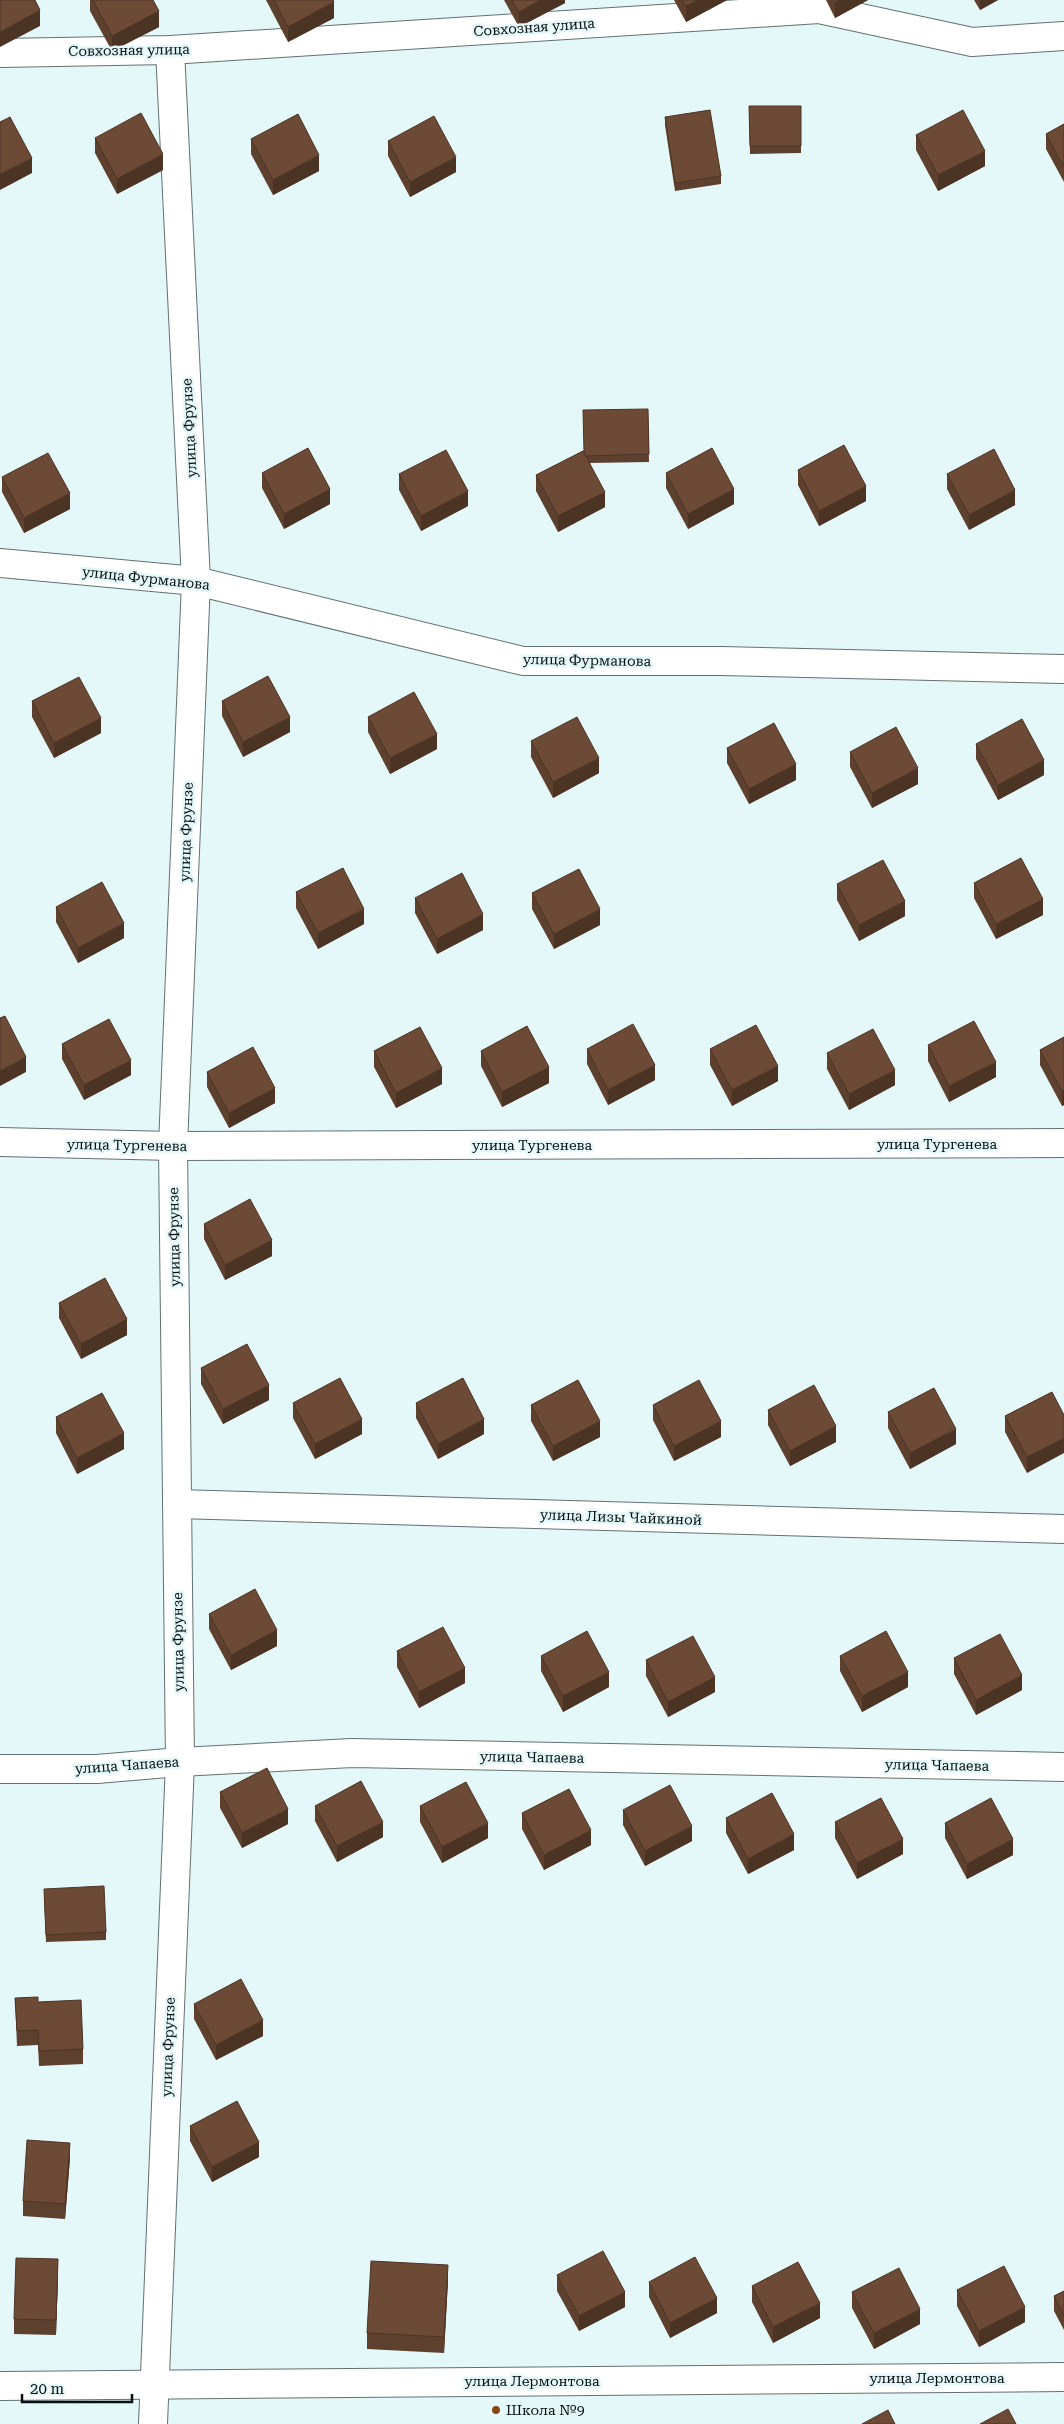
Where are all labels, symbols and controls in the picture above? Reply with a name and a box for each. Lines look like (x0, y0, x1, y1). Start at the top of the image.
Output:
street label: Совхозная улица (473, 15, 596, 39)
street label: Совхозная улица (68, 41, 190, 59)
street label: улица Фрунзе (178, 377, 200, 478)
street label: улица Фурманова (81, 563, 211, 593)
street label: улица Фурманова (523, 651, 652, 669)
street label: улица Фрунзе (176, 782, 196, 882)
street label: улица Тургенева (67, 1136, 188, 1154)
street label: улица Тургенева (877, 1136, 997, 1152)
street label: улица Тургенева (472, 1137, 592, 1153)
street label: улица Фрунзе (165, 1187, 183, 1287)
street label: улица Лизы Чайкиной (540, 1506, 702, 1528)
street label: улица Фрунзе (169, 1592, 187, 1692)
street label: улица Чапаева (480, 1748, 585, 1766)
street label: улица Чапаева (74, 1753, 180, 1777)
street label: улица Чапаева (885, 1756, 990, 1774)
street label: улица Фрунзе (158, 1997, 178, 2097)
street label: улица Лермонтова (869, 2370, 1005, 2386)
scale bar (22, 2372, 132, 2404)
street label: улица Лермонтова (464, 2373, 600, 2389)
text: 20 m (30, 2380, 65, 2398)
place label: Школа №9 (506, 2402, 585, 2418)
marker: Школа №9 (490, 2404, 502, 2416)

